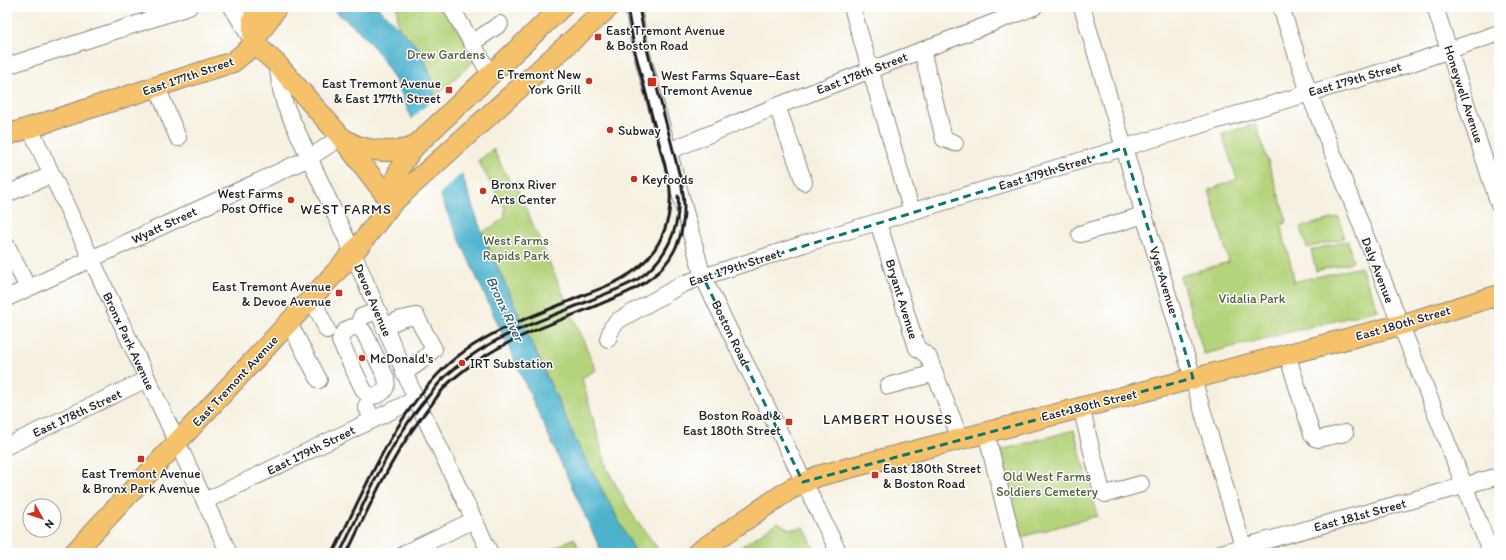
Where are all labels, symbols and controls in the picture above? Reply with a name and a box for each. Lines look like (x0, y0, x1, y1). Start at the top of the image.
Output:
place label: East Tremont Avenue & Boston Road (606, 23, 725, 53)
marker: East Tremont Avenue & Boston Road (593, 32, 603, 42)
street label: Honeywell Avenue (1441, 43, 1487, 145)
park label: Drew Gardens (407, 47, 485, 62)
street label: East 178th Street (814, 49, 910, 97)
street label: East 177th Street (140, 53, 236, 99)
street label: East 179th Street (1307, 59, 1403, 99)
place label: E Tremont New York Grill (497, 67, 581, 97)
place label: West Farms Square–East Tremont Avenue (661, 68, 800, 98)
place label: East Tremont Avenue & East 177th Street (322, 76, 441, 106)
marker: E Tremont New York Grill (584, 76, 594, 86)
marker: West Farms Square–East Tremont Avenue (646, 76, 658, 88)
marker: East Tremont Avenue & East 177th Street (444, 85, 454, 95)
place label: Subway (618, 123, 661, 138)
marker: Subway (605, 125, 615, 135)
street label: East 179th Street (997, 151, 1093, 193)
place label: Keyfoods (642, 172, 694, 187)
marker: Keyfoods (629, 174, 639, 184)
place label: Bronx River Arts Center (491, 177, 557, 207)
place label: West Farms Post Office (218, 186, 283, 216)
marker: Bronx River Arts Center (478, 186, 488, 196)
marker: West Farms Post Office (286, 195, 296, 205)
district label: WEST FARMS (300, 201, 392, 218)
street label: Wyatt Street (129, 203, 199, 247)
park label: West Farms Rapids Park (483, 233, 550, 263)
street label: Daly Avenue (1359, 235, 1397, 305)
street label: Vyse Avenue (1147, 244, 1181, 316)
street label: East 179th Street (687, 245, 783, 289)
street label: Bryant Avenue (883, 257, 921, 341)
street label: Devoe Avenue (351, 261, 395, 339)
water label: Bronx River (482, 274, 528, 346)
place label: East Tremont Avenue & Devoe Avenue (212, 279, 331, 309)
marker: East Tremont Avenue & Devoe Avenue (334, 288, 344, 298)
street label: Bronx Park Avenue (100, 290, 158, 392)
park label: Vidalia Park (1219, 291, 1286, 306)
street label: Boston Road (709, 298, 753, 368)
street label: East 180th Street (1354, 302, 1452, 344)
street label: East Tremont Avenue (189, 332, 281, 430)
place label: McDonald's (370, 351, 434, 366)
marker: McDonald's (357, 353, 367, 363)
place label: IRT Substation (470, 356, 553, 371)
marker: IRT Substation (457, 358, 467, 368)
street label: East 178th Street (30, 386, 124, 440)
street label: East 180th Street (1040, 386, 1139, 424)
place label: Boston Road & East 180th Street (683, 408, 782, 438)
district label: LAMBERT HOUSES (823, 411, 953, 428)
marker: Boston Road & East 180th Street (784, 417, 794, 427)
street label: East 179th Street (264, 422, 358, 478)
marker: East Tremont Avenue & Bronx Park Avenue (136, 454, 146, 464)
place label: East 180th Street & Boston Road (883, 461, 981, 491)
place label: East Tremont Avenue & Bronx Park Avenue (81, 466, 201, 496)
park label: Old West Farms Soldiers Cemetery (996, 469, 1098, 499)
marker: East 180th Street & Boston Road (870, 470, 880, 480)
street label: East 181st Street (1312, 495, 1408, 535)
north arrow (22, 498, 62, 538)
text: N (42, 517, 57, 531)

